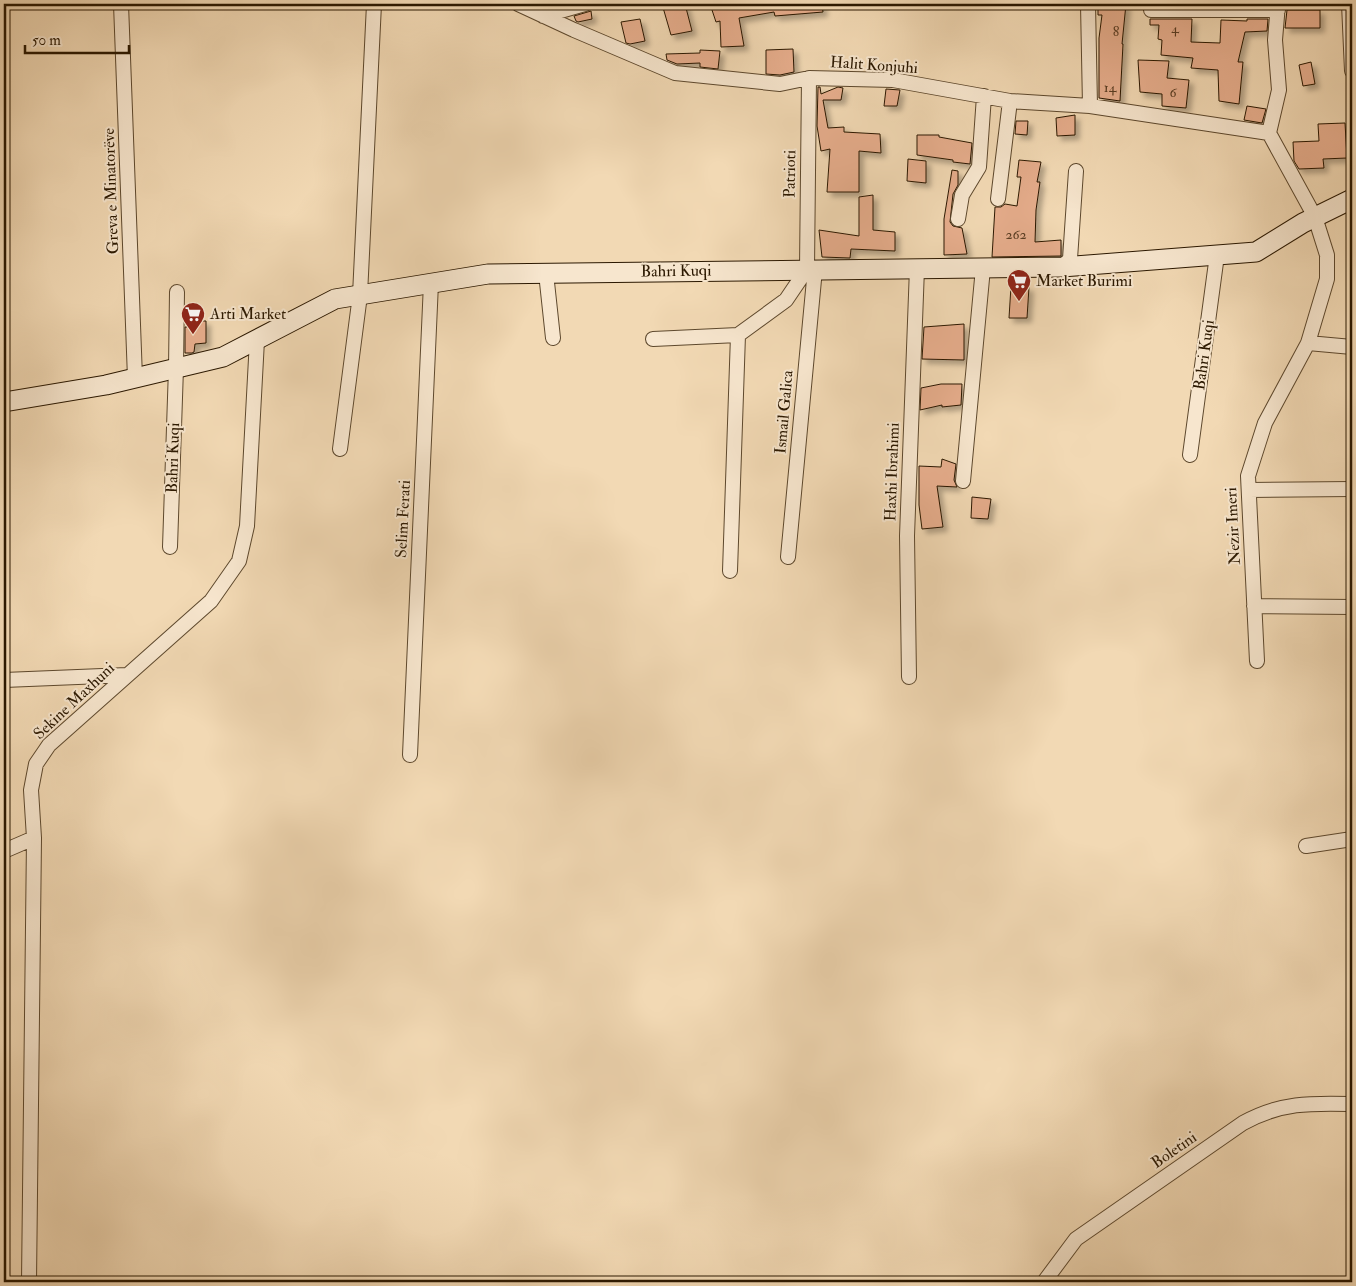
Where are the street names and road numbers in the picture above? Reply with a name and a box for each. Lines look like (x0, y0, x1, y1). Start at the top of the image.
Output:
street label: Halit Konjuhi (829, 52, 919, 78)
street label: Greva e Minatorëve (99, 127, 123, 254)
street label: Patrioti (780, 150, 800, 198)
street label: Bahri Kuqi (640, 260, 712, 282)
street label: Bahri Kuqi (1189, 319, 1219, 391)
street label: Ismail Galica (770, 369, 798, 455)
street label: Bahri Kuqi (162, 422, 184, 494)
street label: Haxhi Ibrahimi (880, 422, 904, 522)
street label: Selim Ferati (391, 480, 415, 558)
street label: Nezir Imeri (1221, 487, 1245, 565)
street label: Sekine Maxhuni (29, 658, 119, 744)
street label: Boletini (1147, 1127, 1201, 1173)

